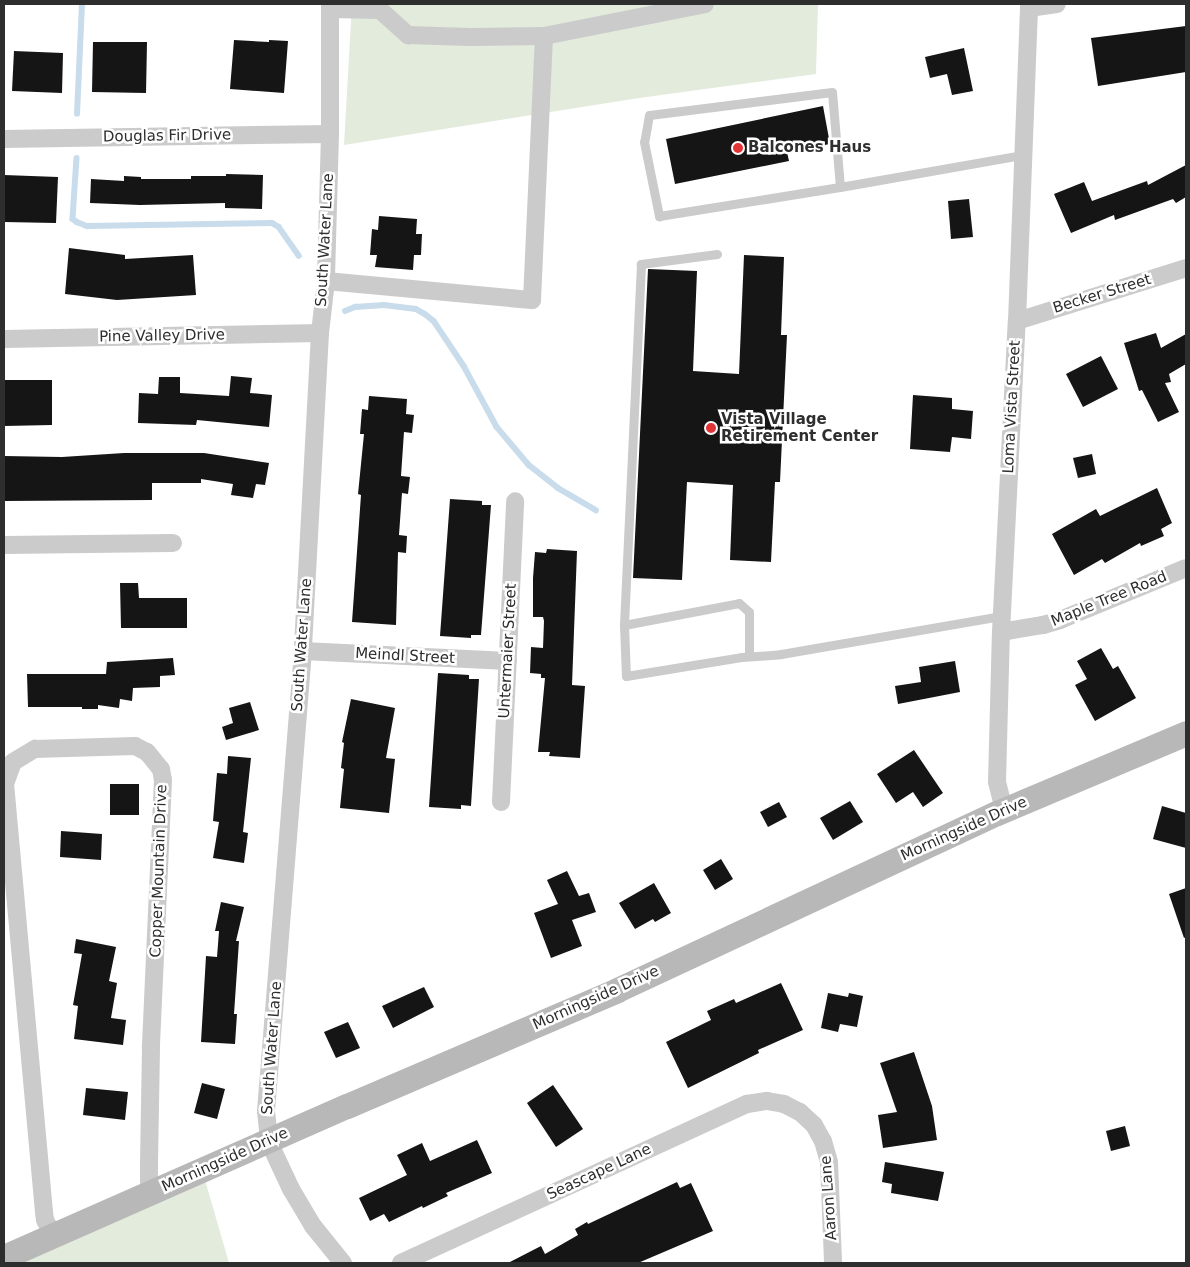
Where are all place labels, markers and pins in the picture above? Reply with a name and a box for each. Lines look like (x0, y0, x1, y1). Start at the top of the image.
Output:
place label: Balcones Haus (748, 139, 871, 157)
marker: Balcones Haus (732, 142, 744, 154)
place label: Vista Village Retirement Center (721, 410, 878, 445)
marker: Vista Village Retirement Center (705, 422, 717, 434)

